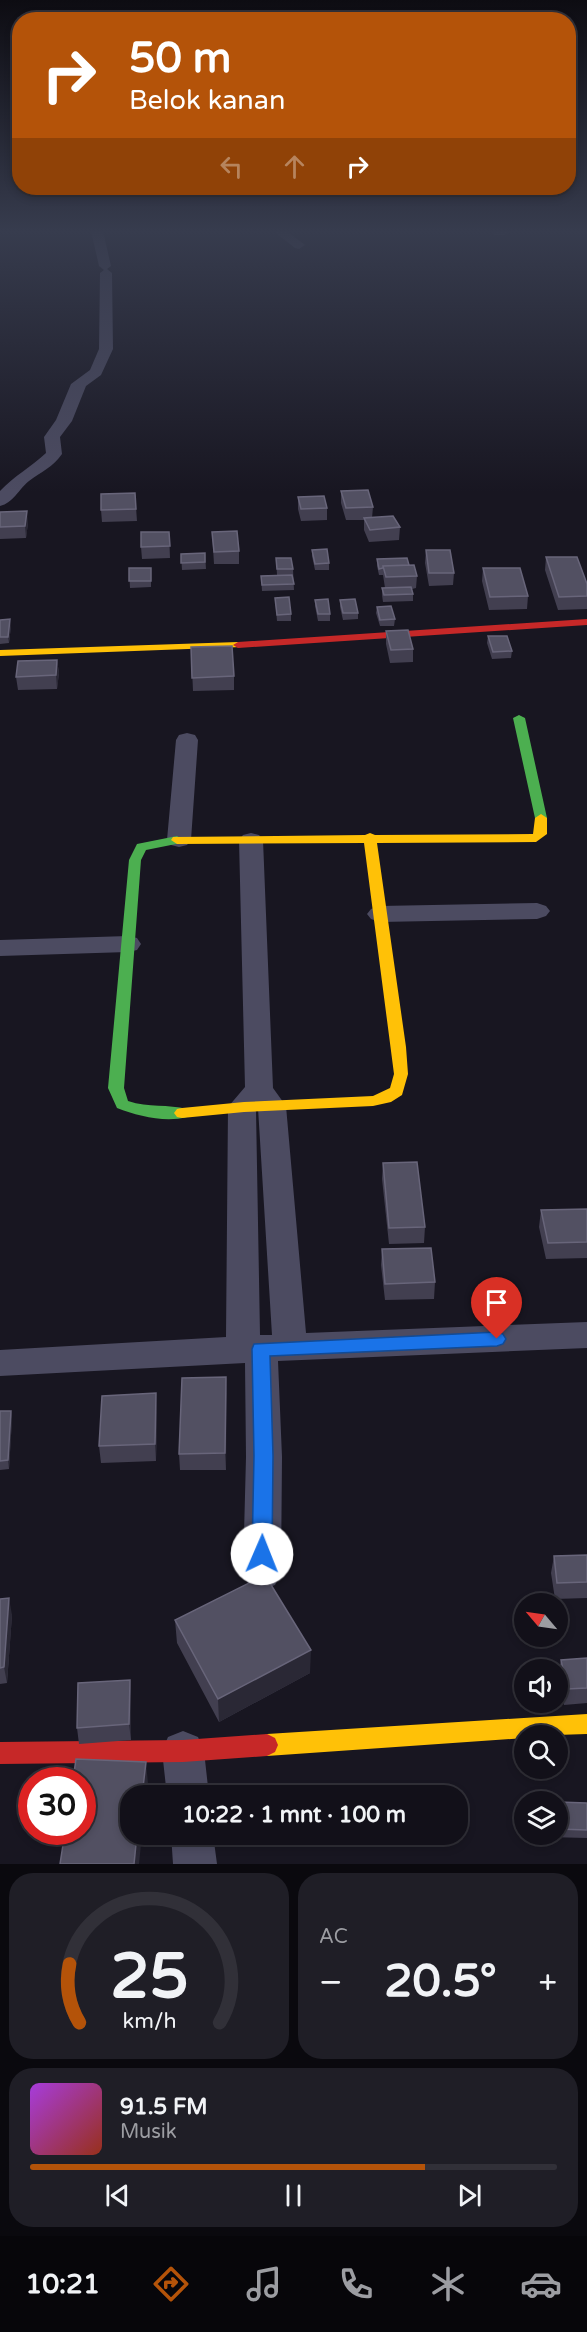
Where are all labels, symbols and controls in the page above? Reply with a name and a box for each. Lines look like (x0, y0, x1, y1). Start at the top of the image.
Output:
text: 50 m (129, 33, 231, 84)
icon: right (30, 36, 108, 114)
text: Belok kanan (129, 84, 285, 117)
icon: left (215, 150, 248, 183)
icon: ahead (278, 150, 311, 183)
icon: right (341, 150, 374, 183)
pin (471, 1277, 522, 1339)
icon: arrive (480, 1286, 513, 1319)
position arrow (230, 1522, 294, 1586)
north arrow (514, 1593, 568, 1647)
map controls (514, 1593, 568, 1845)
button: sound (514, 1659, 568, 1713)
button: search (514, 1725, 568, 1779)
speed limit sign: 30 (18, 1767, 96, 1845)
button: layers (514, 1791, 568, 1845)
text: 10:22 · 1 mnt · 100 m (182, 1802, 406, 1828)
text: AC (319, 1925, 348, 1949)
text: 25 (110, 1940, 188, 2015)
text: 20.5° (384, 1955, 497, 2009)
text: − (319, 1963, 343, 2002)
text: + (538, 1963, 557, 2002)
text: km/h (122, 2008, 176, 2034)
text: 91.5 FM (120, 2094, 208, 2120)
text: Musik (120, 2120, 177, 2144)
icon: previous (101, 2179, 134, 2212)
icon: pause (277, 2179, 310, 2212)
icon: next (453, 2179, 486, 2212)
icon: directions (150, 2263, 192, 2305)
icon: music (243, 2263, 285, 2305)
icon: phone (335, 2263, 377, 2305)
icon: climate (427, 2263, 469, 2305)
icon: car (520, 2263, 562, 2305)
text: 10:21 (25, 2268, 100, 2301)

